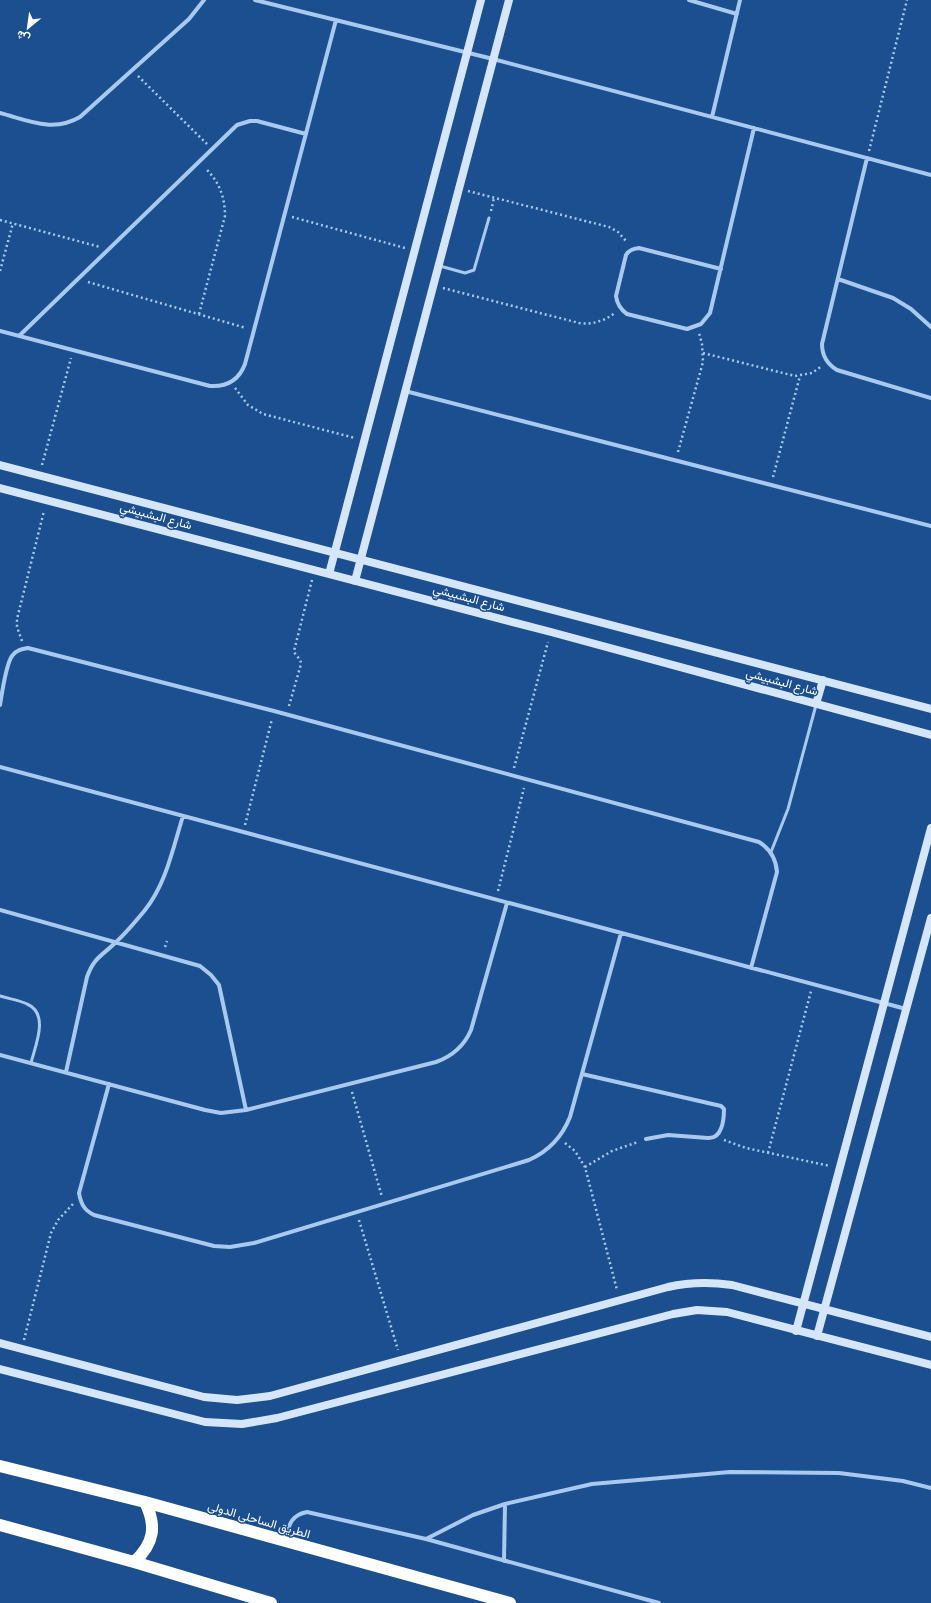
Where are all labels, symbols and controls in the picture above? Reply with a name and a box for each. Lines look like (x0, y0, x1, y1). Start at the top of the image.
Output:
north arrow (8, 8, 48, 48)
text: ش (14, 27, 32, 46)
street label: شارع البشبيشي (118, 499, 194, 535)
street label: شارع البشبيشي (431, 581, 507, 617)
street label: شارع البشبيشي (744, 665, 820, 701)
street label: الطريق الساحلى الدولى (206, 1498, 312, 1542)

